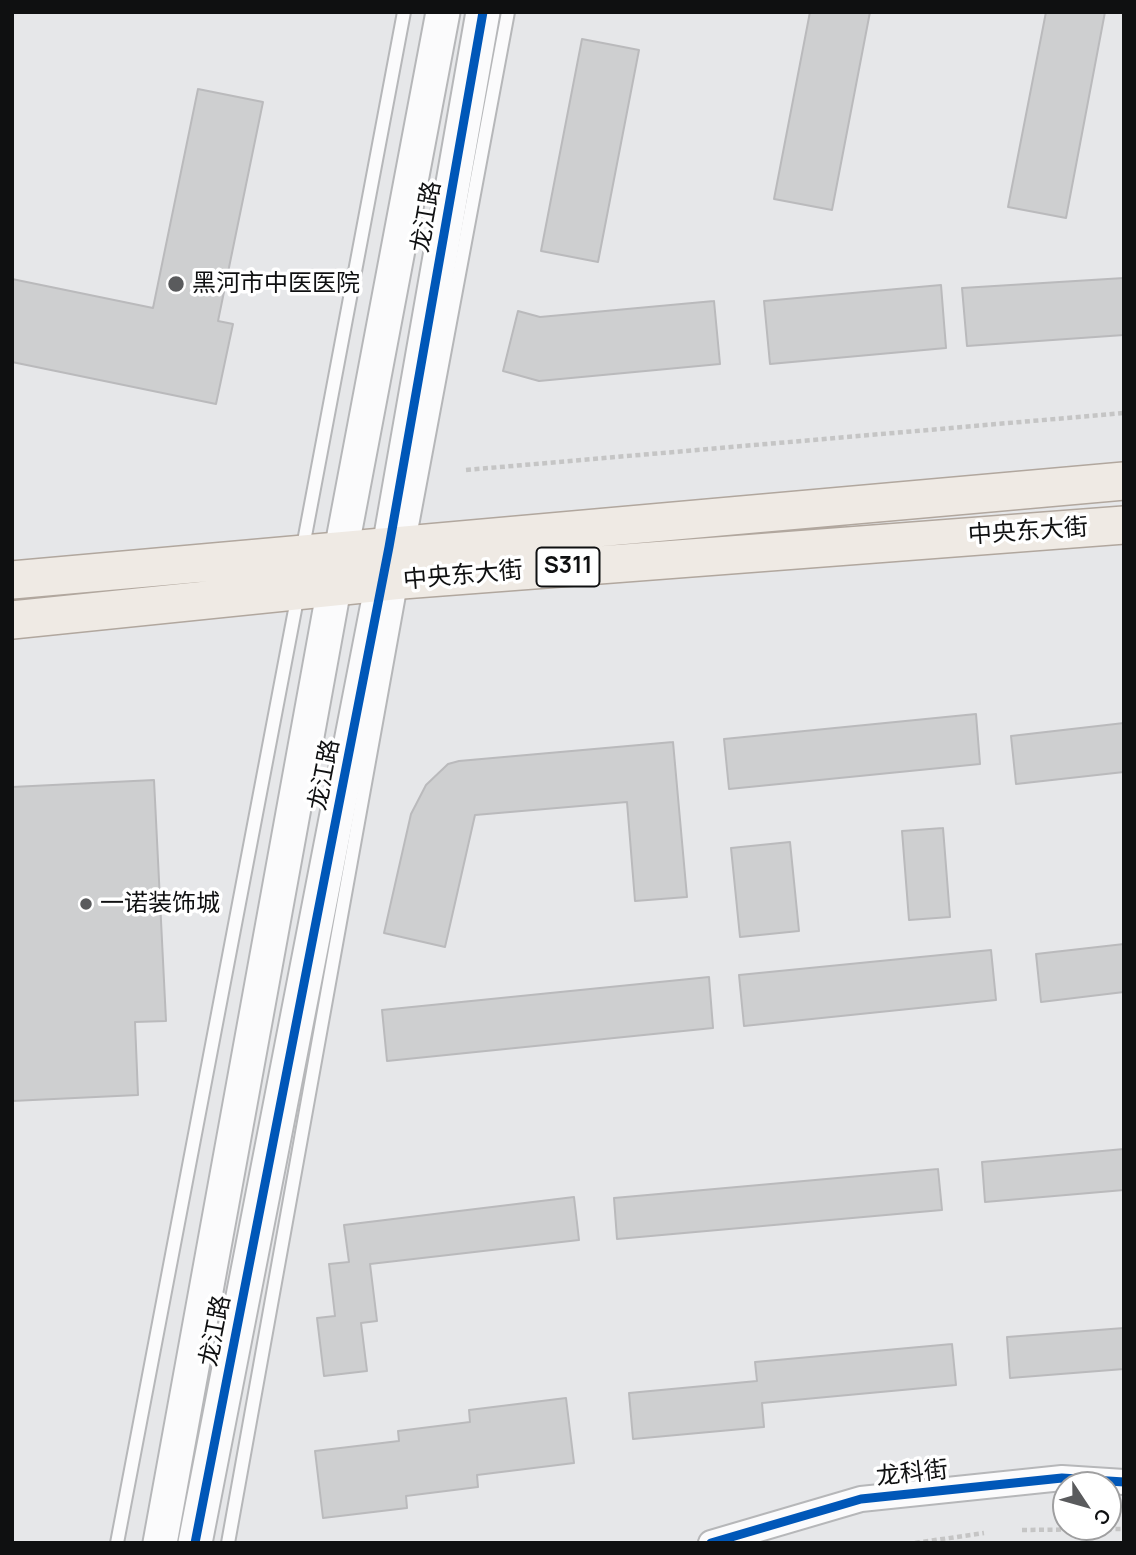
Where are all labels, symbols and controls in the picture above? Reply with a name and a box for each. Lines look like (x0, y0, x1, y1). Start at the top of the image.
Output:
street label: 龙江路 (407, 179, 447, 255)
place label: 黑河市中医医院 (192, 270, 360, 298)
marker: 黑河市中医医院 (166, 274, 186, 294)
street label: 中央东大街 (967, 513, 1089, 551)
road number: S311 (536, 548, 600, 586)
street label: 中央东大街 (402, 556, 524, 596)
street label: 龙江路 (304, 737, 346, 813)
place label: 一诺装饰城 (100, 890, 220, 918)
marker: 一诺装饰城 (78, 896, 94, 912)
street label: 龙江路 (195, 1293, 237, 1369)
street label: 龙科街 (875, 1456, 949, 1492)
north arrow (1052, 1471, 1122, 1541)
text: С (1088, 1504, 1117, 1530)

